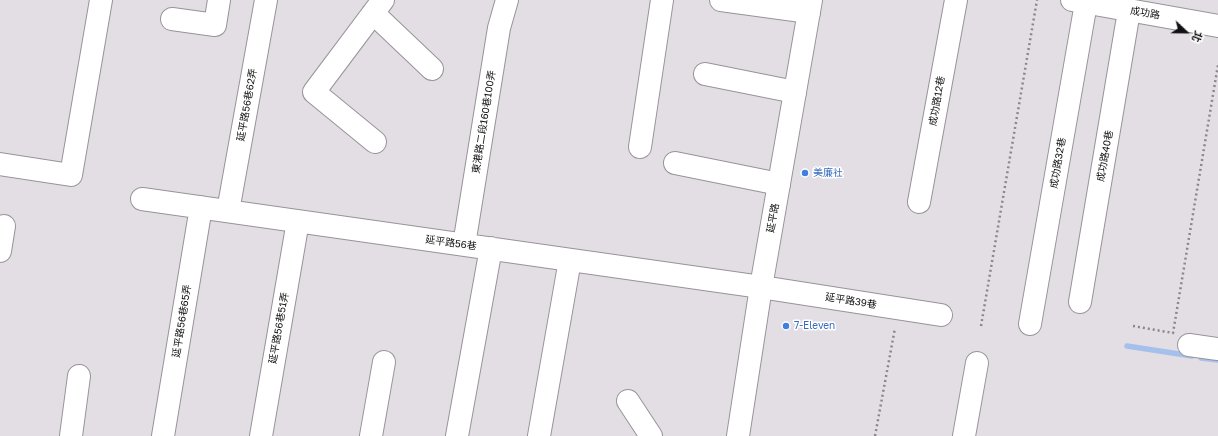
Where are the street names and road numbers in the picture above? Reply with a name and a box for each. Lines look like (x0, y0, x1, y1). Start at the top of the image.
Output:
street label: 成功路 (1129, 5, 1161, 21)
street label: 延平路56巷62弄 (235, 68, 259, 142)
street label: 東港路二段160巷100弄 (470, 70, 498, 174)
street label: 成功路12巷 (927, 75, 947, 127)
street label: 成功路40巷 (1095, 129, 1115, 183)
street label: 成功路32巷 (1048, 137, 1068, 189)
street label: 延平路 (764, 202, 782, 234)
street label: 延平路56巷 (424, 233, 478, 253)
street label: 延平路56巷65弄 (170, 284, 194, 358)
street label: 延平路56巷51弄 (267, 291, 291, 365)
street label: 延平路39巷 (824, 291, 878, 311)

